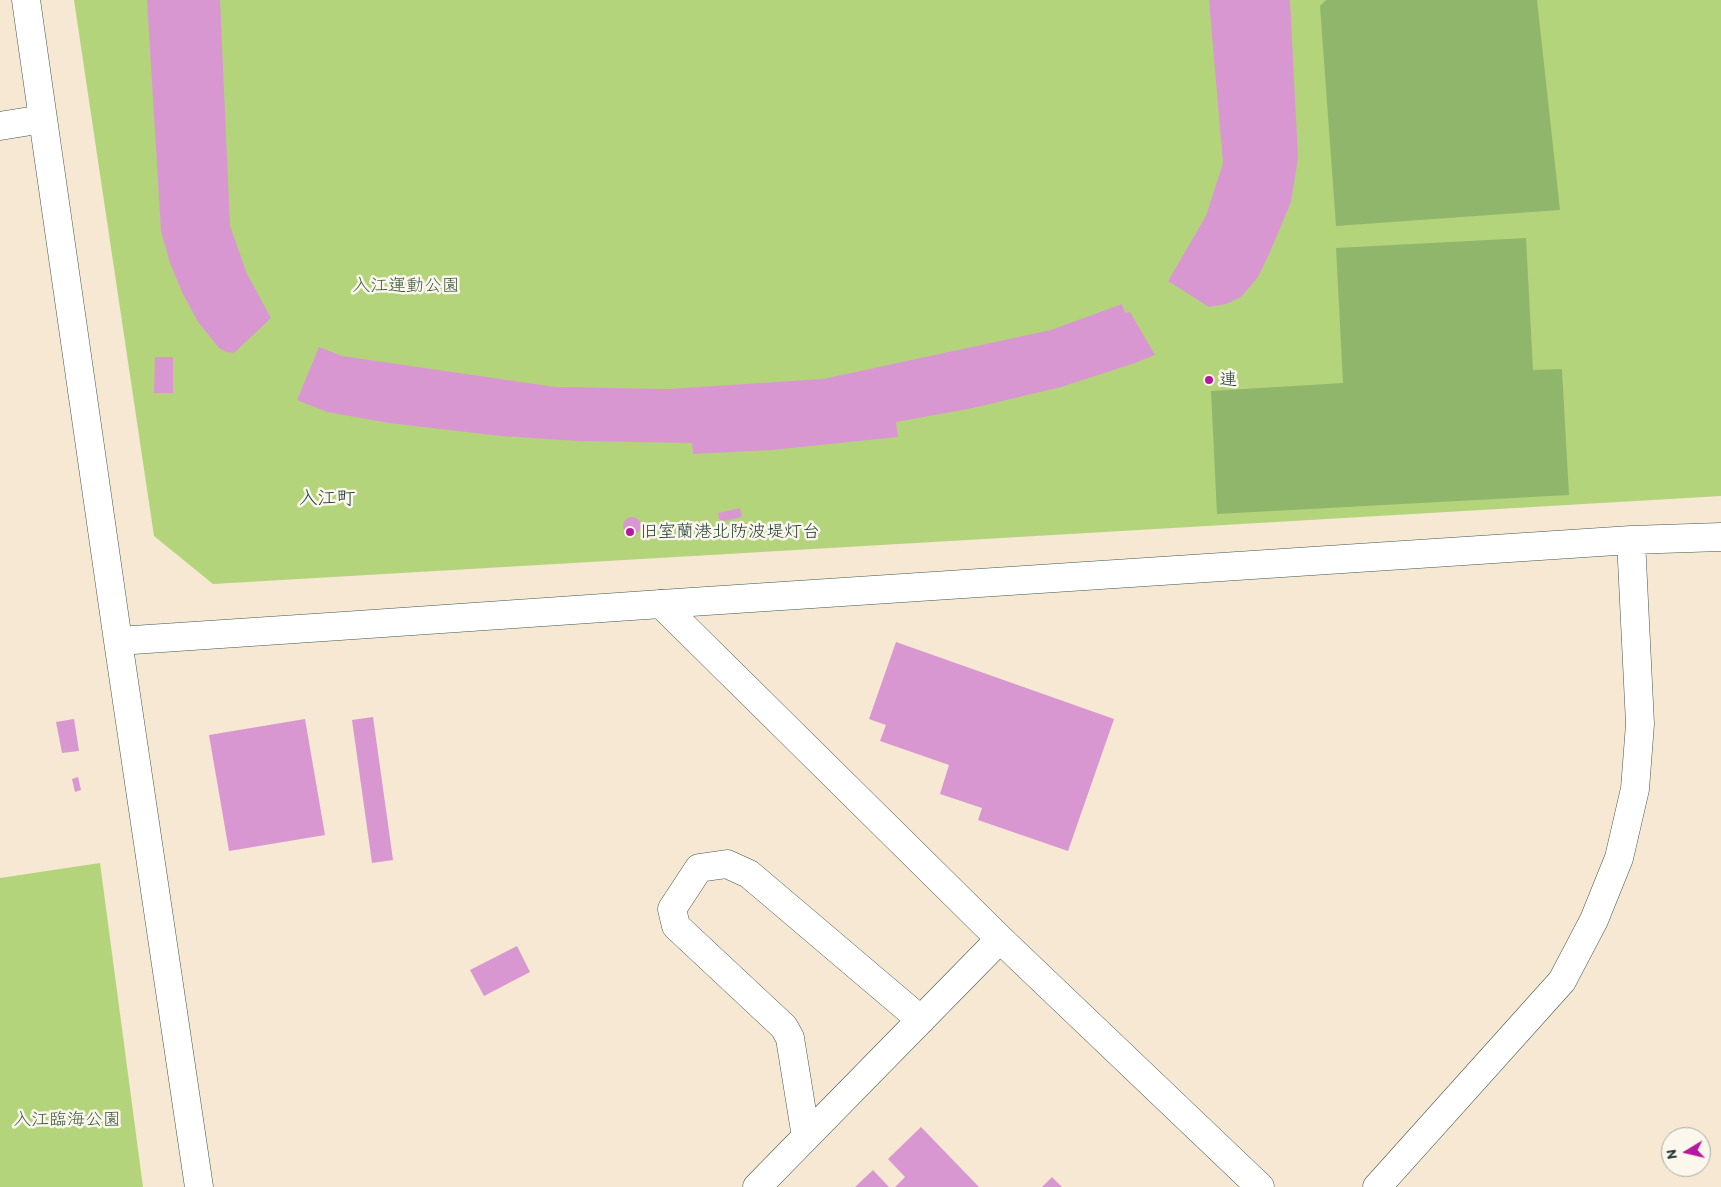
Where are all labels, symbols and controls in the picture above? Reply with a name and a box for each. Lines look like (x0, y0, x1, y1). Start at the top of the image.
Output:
park label: 入江運動公園 (352, 275, 460, 297)
place label: 連 (1219, 369, 1237, 391)
marker: 連 (1203, 374, 1215, 386)
district label: 入江町 (299, 488, 355, 510)
place label: 旧室蘭港北防波堤灯台 (640, 521, 820, 543)
marker: 旧室蘭港北防波堤灯台 (624, 526, 636, 538)
park label: 入江臨海公園 (13, 1109, 121, 1131)
north arrow (1661, 1127, 1711, 1177)
text: N (1663, 1148, 1681, 1160)

